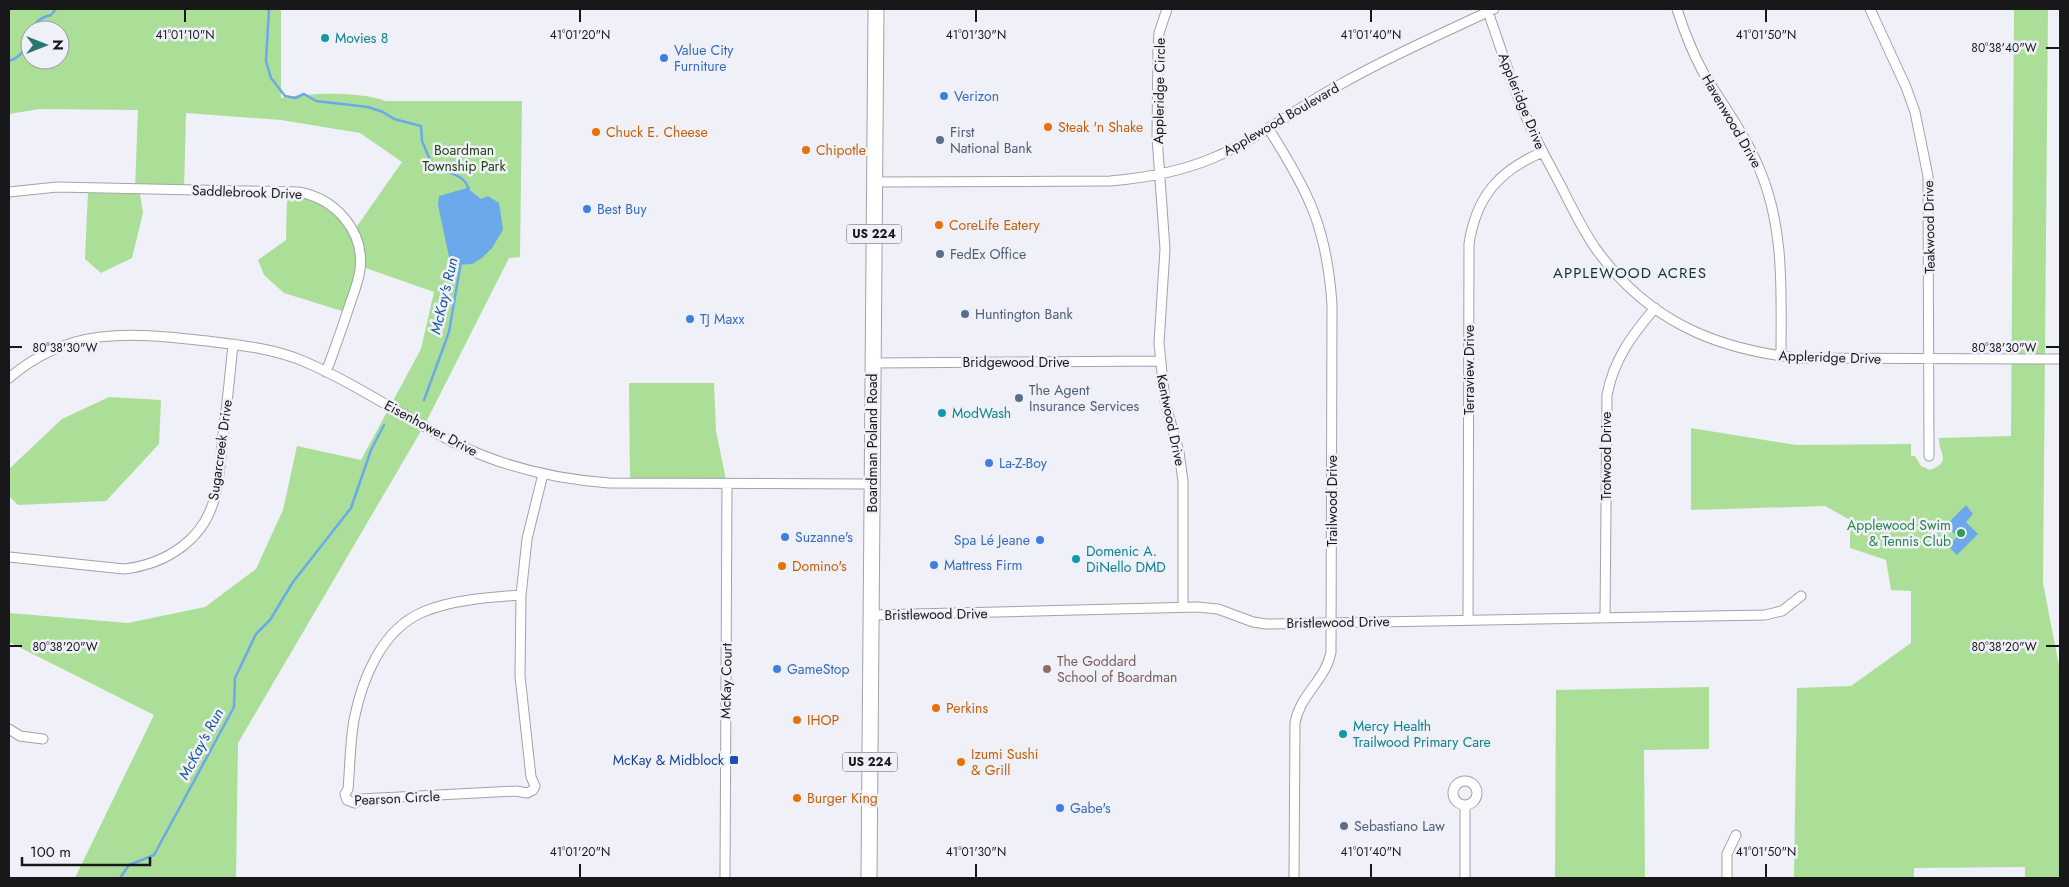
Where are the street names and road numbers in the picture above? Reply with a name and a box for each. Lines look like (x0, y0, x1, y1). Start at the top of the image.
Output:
street label: Appleridge Circle (1148, 38, 1170, 144)
street label: Appleridge Drive (1494, 50, 1550, 152)
street label: Havenwood Drive (1697, 71, 1767, 171)
street label: Applewood Boulevard (1219, 78, 1343, 160)
street label: Saddlebrook Drive (192, 180, 302, 204)
street label: Teakwood Drive (1918, 180, 1940, 274)
road number: US 224 (846, 224, 902, 243)
street label: Terraview Drive (1459, 325, 1479, 415)
street label: Appleridge Drive (1778, 345, 1882, 369)
street label: Bridgewood Drive (962, 352, 1070, 372)
street label: Kentwood Drive (1152, 372, 1190, 468)
street label: Boardman Poland Road (862, 374, 882, 512)
street label: Eisenhower Drive (381, 395, 481, 461)
street label: Sugarcreek Drive (203, 398, 237, 502)
street label: Trotwood Drive (1596, 412, 1616, 500)
street label: Trailwood Drive (1322, 455, 1342, 547)
street label: Bristlewood Drive (884, 603, 988, 625)
street label: Bristlewood Drive (1286, 611, 1390, 633)
street label: McKay Court (715, 642, 737, 719)
road number: US 224 (842, 752, 898, 772)
street label: Pearson Circle (354, 786, 440, 810)

